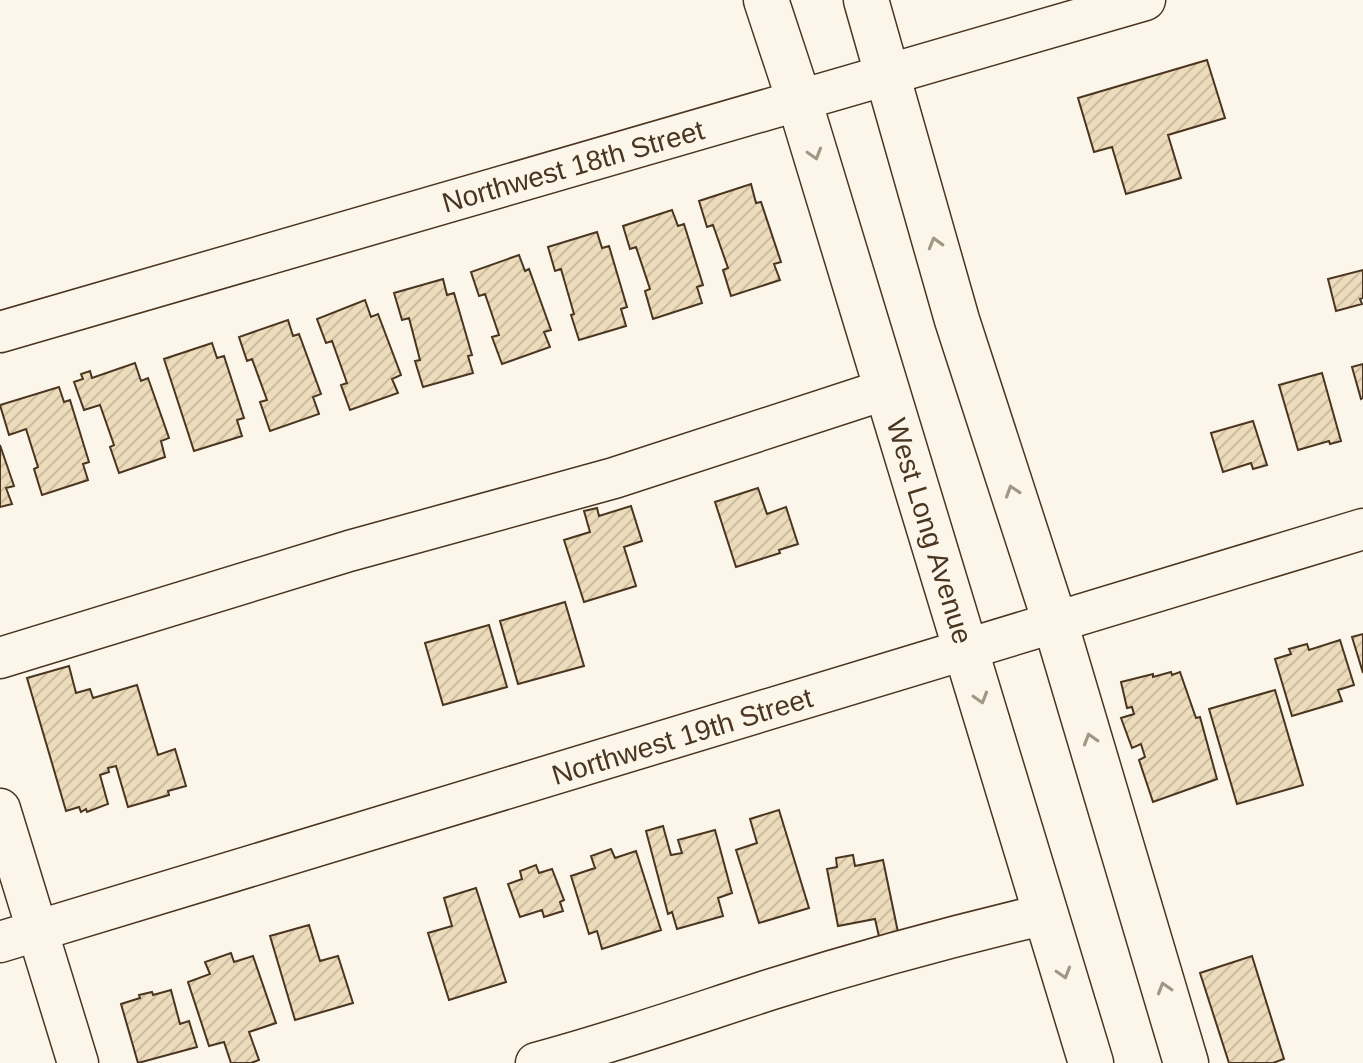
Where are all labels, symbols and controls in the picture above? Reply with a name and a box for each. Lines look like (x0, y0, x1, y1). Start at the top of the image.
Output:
street label: Northwest 18th Street (439, 114, 708, 219)
one-way arrow (806, 147, 822, 161)
one-way arrow (928, 236, 944, 250)
street label: West Long Avenue (880, 415, 979, 648)
one-way arrow (1006, 485, 1022, 499)
street label: Northwest 19th Street (548, 682, 816, 791)
one-way arrow (972, 690, 988, 704)
one-way arrow (1083, 733, 1099, 746)
one-way arrow (1055, 966, 1071, 980)
one-way arrow (1157, 982, 1173, 996)

